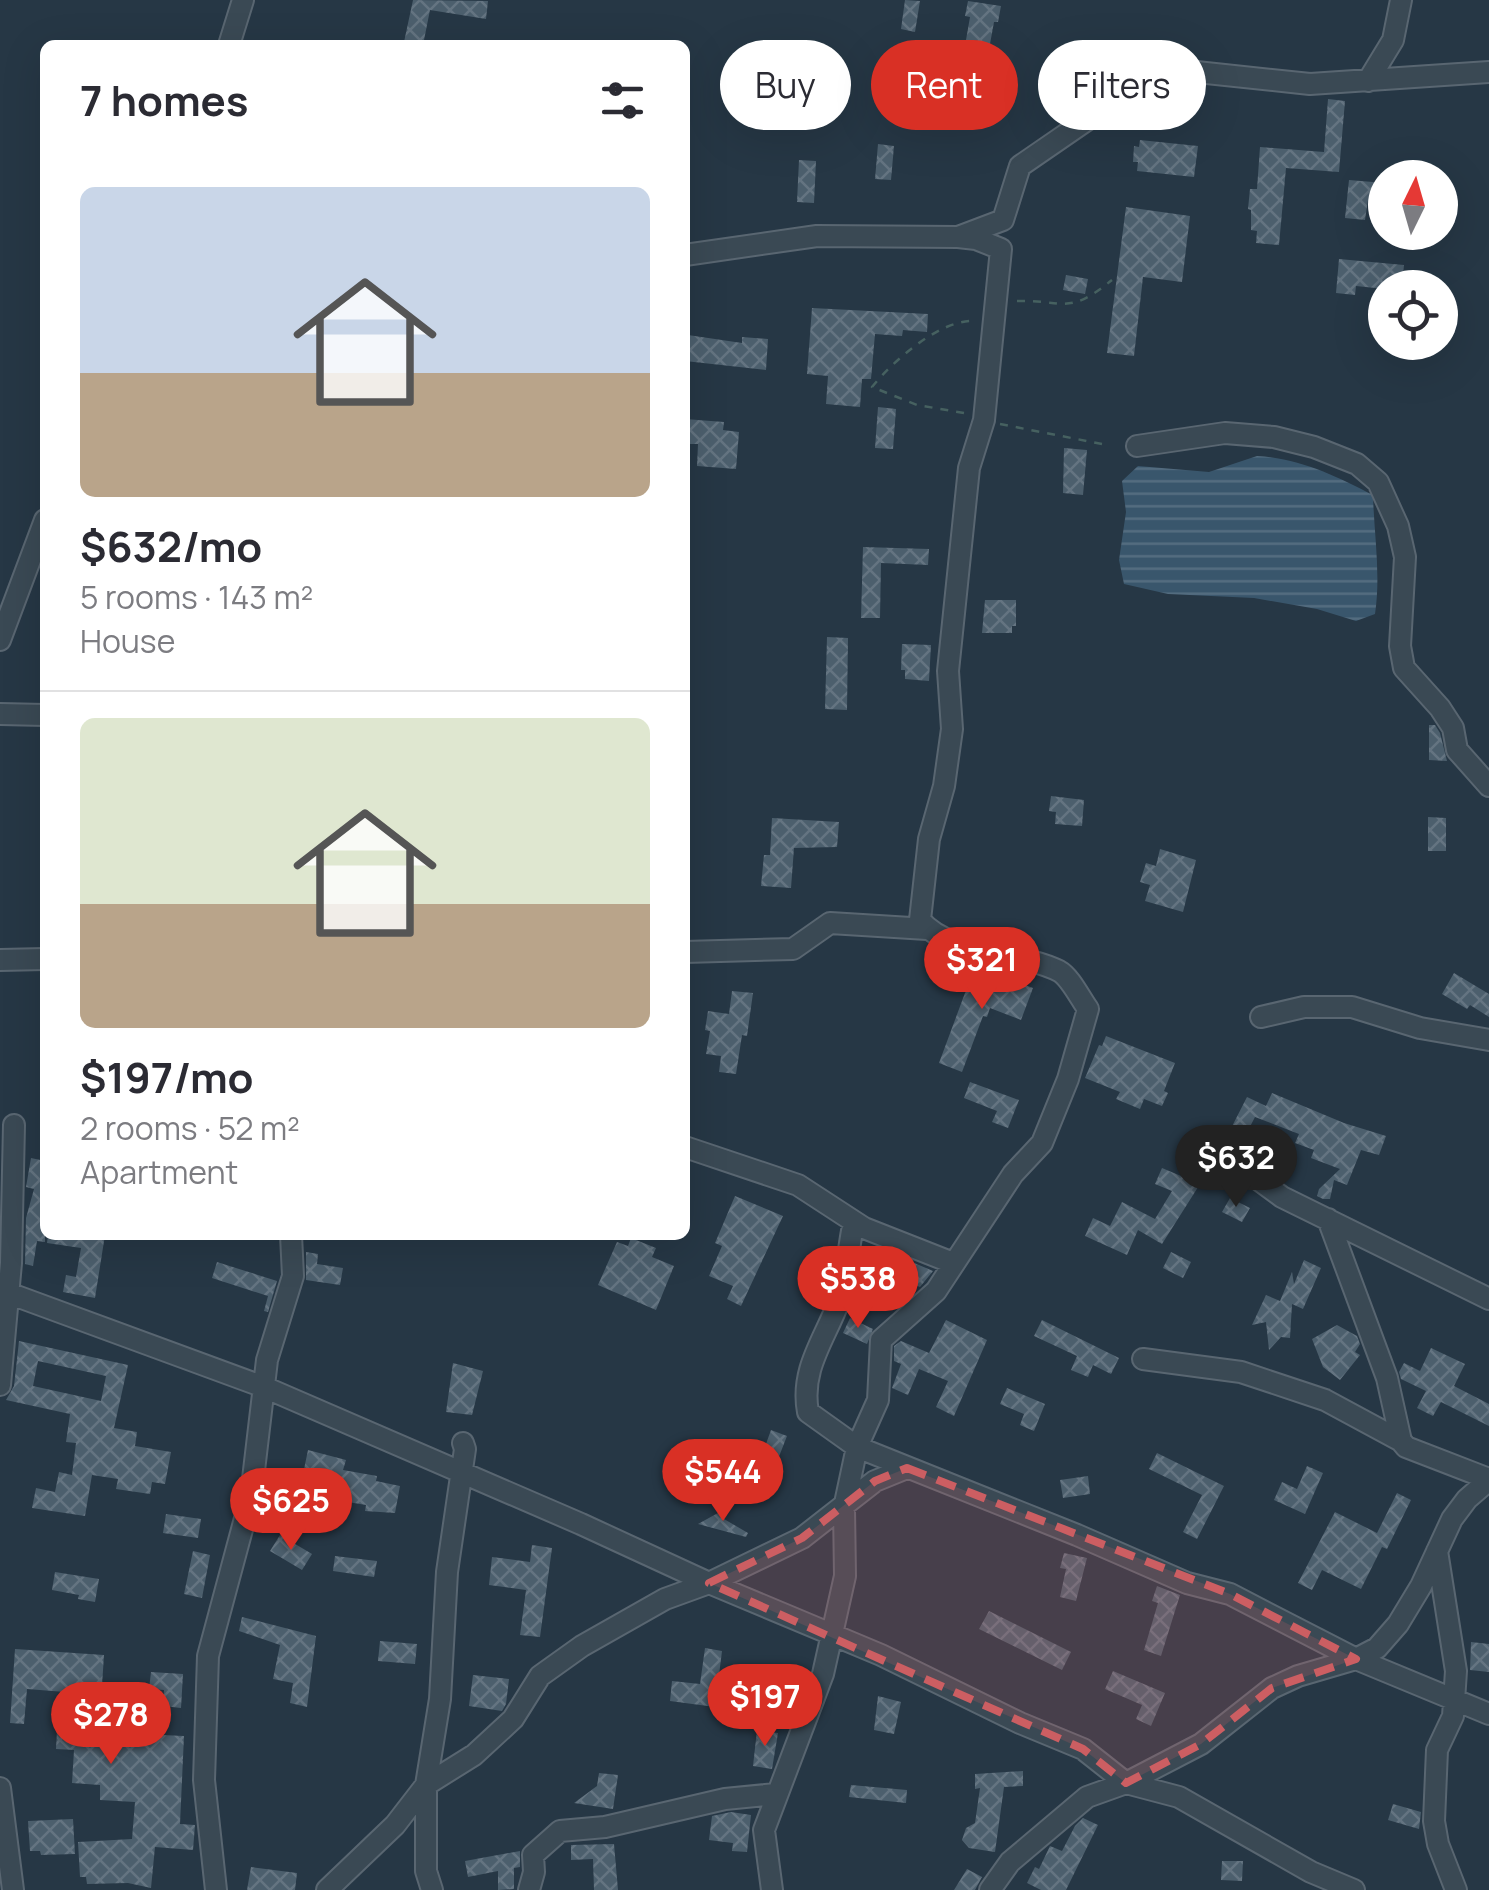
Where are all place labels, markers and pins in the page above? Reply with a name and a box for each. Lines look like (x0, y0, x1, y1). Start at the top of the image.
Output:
pin: $321 (923, 927, 1041, 1012)
pin: $632 (1177, 1125, 1295, 1210)
pin: $538 (799, 1246, 917, 1331)
pin: $544 (664, 1439, 782, 1524)
pin: $625 (232, 1468, 350, 1553)
pin: $197 (706, 1664, 824, 1749)
pin: $278 (52, 1682, 170, 1767)

